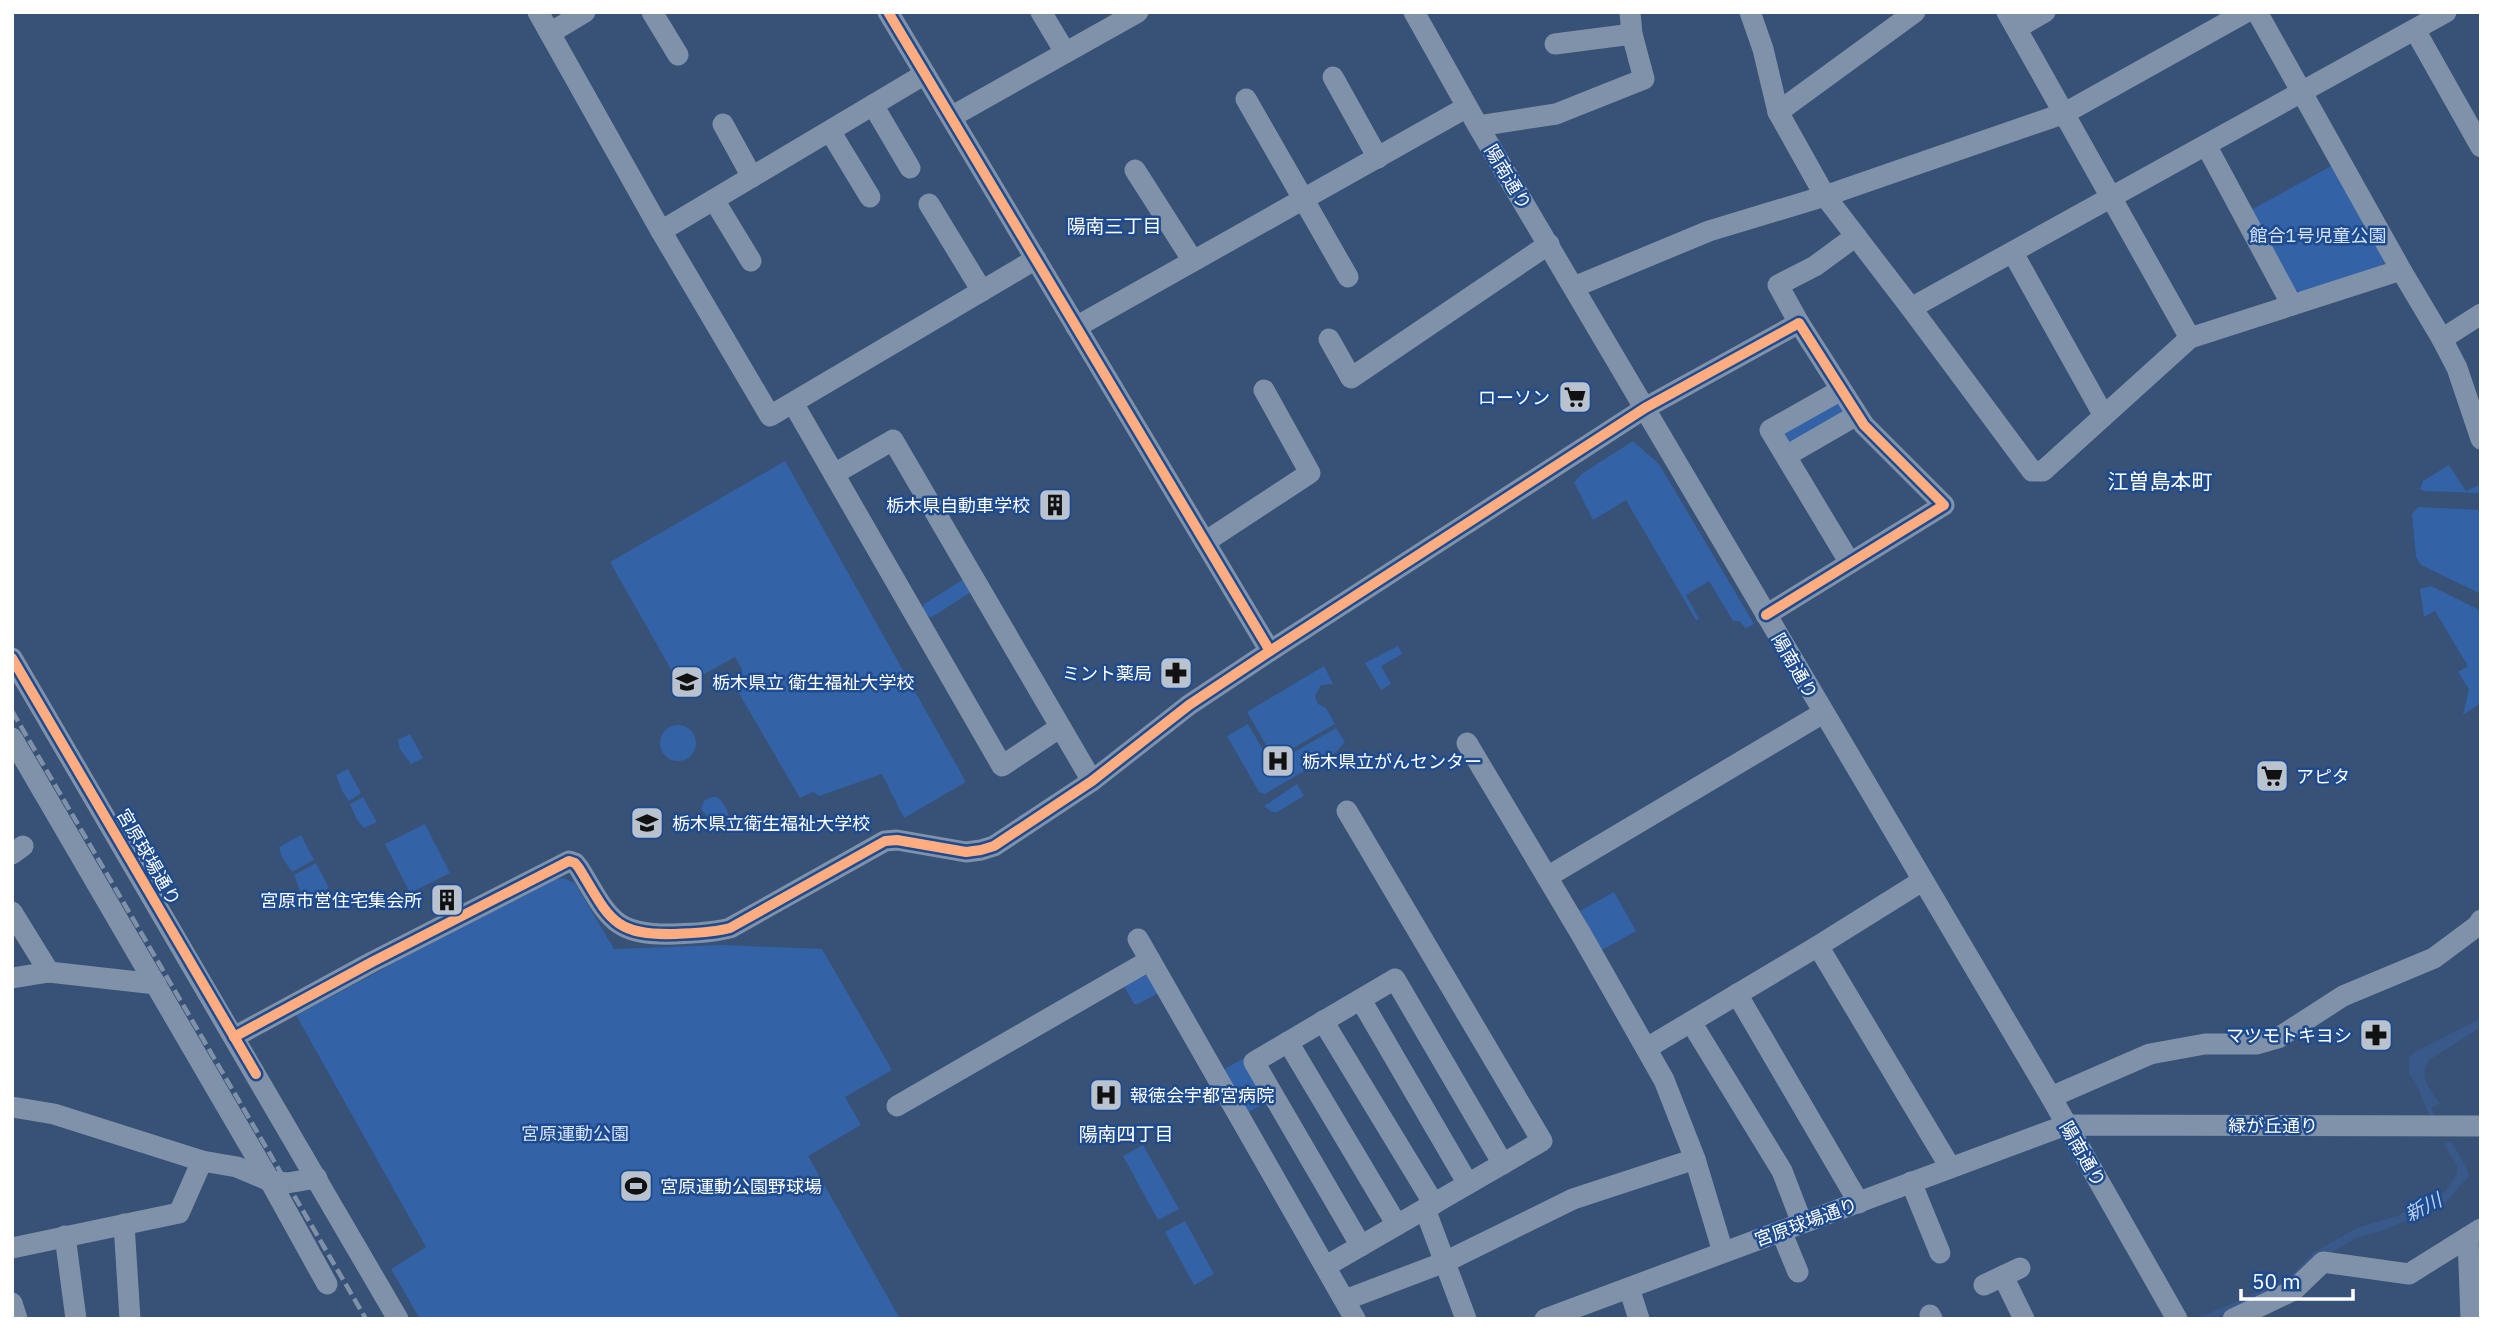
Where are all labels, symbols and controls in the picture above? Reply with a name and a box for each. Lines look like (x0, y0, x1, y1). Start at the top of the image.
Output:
street label: 陽南通り (1480, 140, 1536, 214)
district label: 陽南三丁目 (1066, 214, 1162, 238)
park label: 館合1号児童公園 (2250, 224, 2386, 247)
supermarket icon: ローソン (1556, 378, 1594, 416)
place label: ローソン (1478, 386, 1550, 409)
district label: 江曽島本町 (2108, 467, 2213, 495)
building icon: 栃木県自動車学校 (1036, 486, 1074, 524)
place label: 栃木県自動車学校 (886, 494, 1030, 517)
street label: 陽南通り (1767, 629, 1823, 703)
pharmacy icon: ミント薬局 (1157, 654, 1195, 692)
place label: ミント薬局 (1062, 662, 1152, 685)
school or university icon: 栃木県立 衛生福祉大学校 (668, 663, 706, 701)
place label: 栃木県立 衛生福祉大学校 (712, 671, 914, 694)
hospital icon: 栃木県立がんセンター (1259, 742, 1297, 780)
place label: 栃木県立がんセンター (1302, 750, 1482, 773)
supermarket icon: アピタ (2253, 757, 2291, 795)
place label: アピタ (2296, 765, 2350, 788)
street label: 宮原球場通り (112, 804, 186, 910)
school or university icon: 栃木県立衛生福祉大学校 (628, 804, 666, 842)
place label: 栃木県立衛生福祉大学校 (672, 812, 870, 835)
building icon: 宮原市営住宅集会所 (428, 881, 466, 919)
place label: 宮原市営住宅集会所 (260, 889, 422, 912)
pharmacy icon: マツモトキヨシ (2357, 1016, 2395, 1054)
place label: マツモトキヨシ (2226, 1024, 2352, 1047)
hospital icon: 報徳会宇都宮病院 (1087, 1076, 1125, 1114)
place label: 報徳会宇都宮病院 (1130, 1084, 1274, 1107)
street label: 緑が丘通り (2228, 1114, 2318, 1137)
street label: 陽南通り (2055, 1117, 2111, 1191)
park label: 宮原運動公園 (521, 1122, 629, 1145)
district label: 陽南四丁目 (1078, 1122, 1174, 1146)
sports icon: 宮原運動公園野球場 (617, 1167, 655, 1205)
place label: 宮原運動公園野球場 (660, 1175, 822, 1198)
water label: 新川 (2401, 1187, 2447, 1226)
street label: 宮原球場通り (1751, 1193, 1861, 1251)
scale bar (2241, 1258, 2353, 1302)
text: 50 m (2252, 1267, 2301, 1295)

